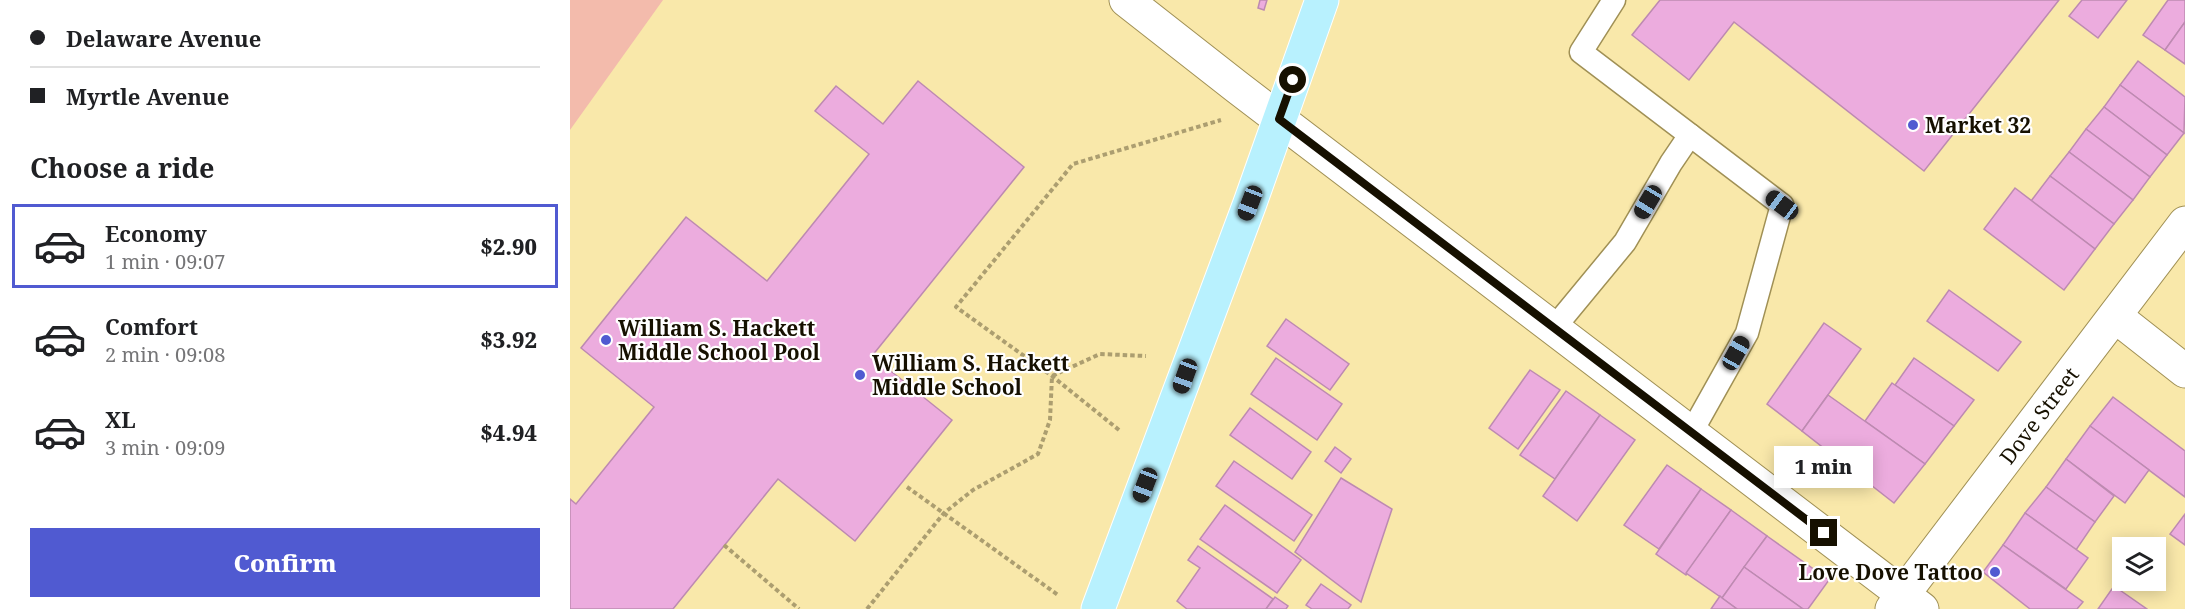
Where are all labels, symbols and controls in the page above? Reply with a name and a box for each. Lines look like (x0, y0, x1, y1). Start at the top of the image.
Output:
text: Delaware Avenue (66, 23, 261, 53)
route start (1279, 66, 1306, 93)
text: Myrtle Avenue (66, 81, 229, 111)
place label: Market 32 (1925, 111, 2031, 139)
marker: Market 32 (1906, 118, 1920, 132)
text: Choose a ride (30, 149, 215, 186)
car (1631, 182, 1665, 222)
car (1235, 183, 1265, 223)
car (1762, 187, 1802, 223)
text: Economy (105, 218, 207, 248)
icon: car (33, 219, 87, 273)
text: $2.90 (480, 231, 537, 261)
text: 1 min · 09:07 (105, 248, 225, 275)
text: Comfort (105, 311, 198, 341)
icon: car (33, 312, 87, 366)
place label: William S. Hackett Middle School Pool (618, 314, 821, 366)
text: $3.92 (480, 324, 537, 354)
marker: William S. Hackett Middle School Pool (599, 333, 613, 347)
car (1719, 333, 1753, 373)
text: 2 min · 09:08 (105, 341, 225, 368)
place label: William S. Hackett Middle School (872, 349, 1070, 401)
car (1170, 356, 1200, 396)
street label: Dove Street (1993, 361, 2085, 470)
marker: William S. Hackett Middle School (853, 368, 867, 382)
text: XL (105, 404, 136, 434)
icon: car (33, 405, 87, 459)
text: $4.94 (480, 417, 537, 447)
text: 3 min · 09:09 (105, 434, 225, 461)
callout: 1 min (1774, 446, 1874, 488)
text: 1 min (1795, 453, 1852, 480)
car (1130, 465, 1160, 505)
route end (1810, 519, 1837, 546)
button: Confirm (30, 528, 540, 597)
map controls (2112, 537, 2166, 591)
button: layers (2112, 537, 2166, 591)
place label: Love Dove Tattoo (1798, 558, 1983, 586)
marker: Love Dove Tattoo (1988, 565, 2002, 579)

